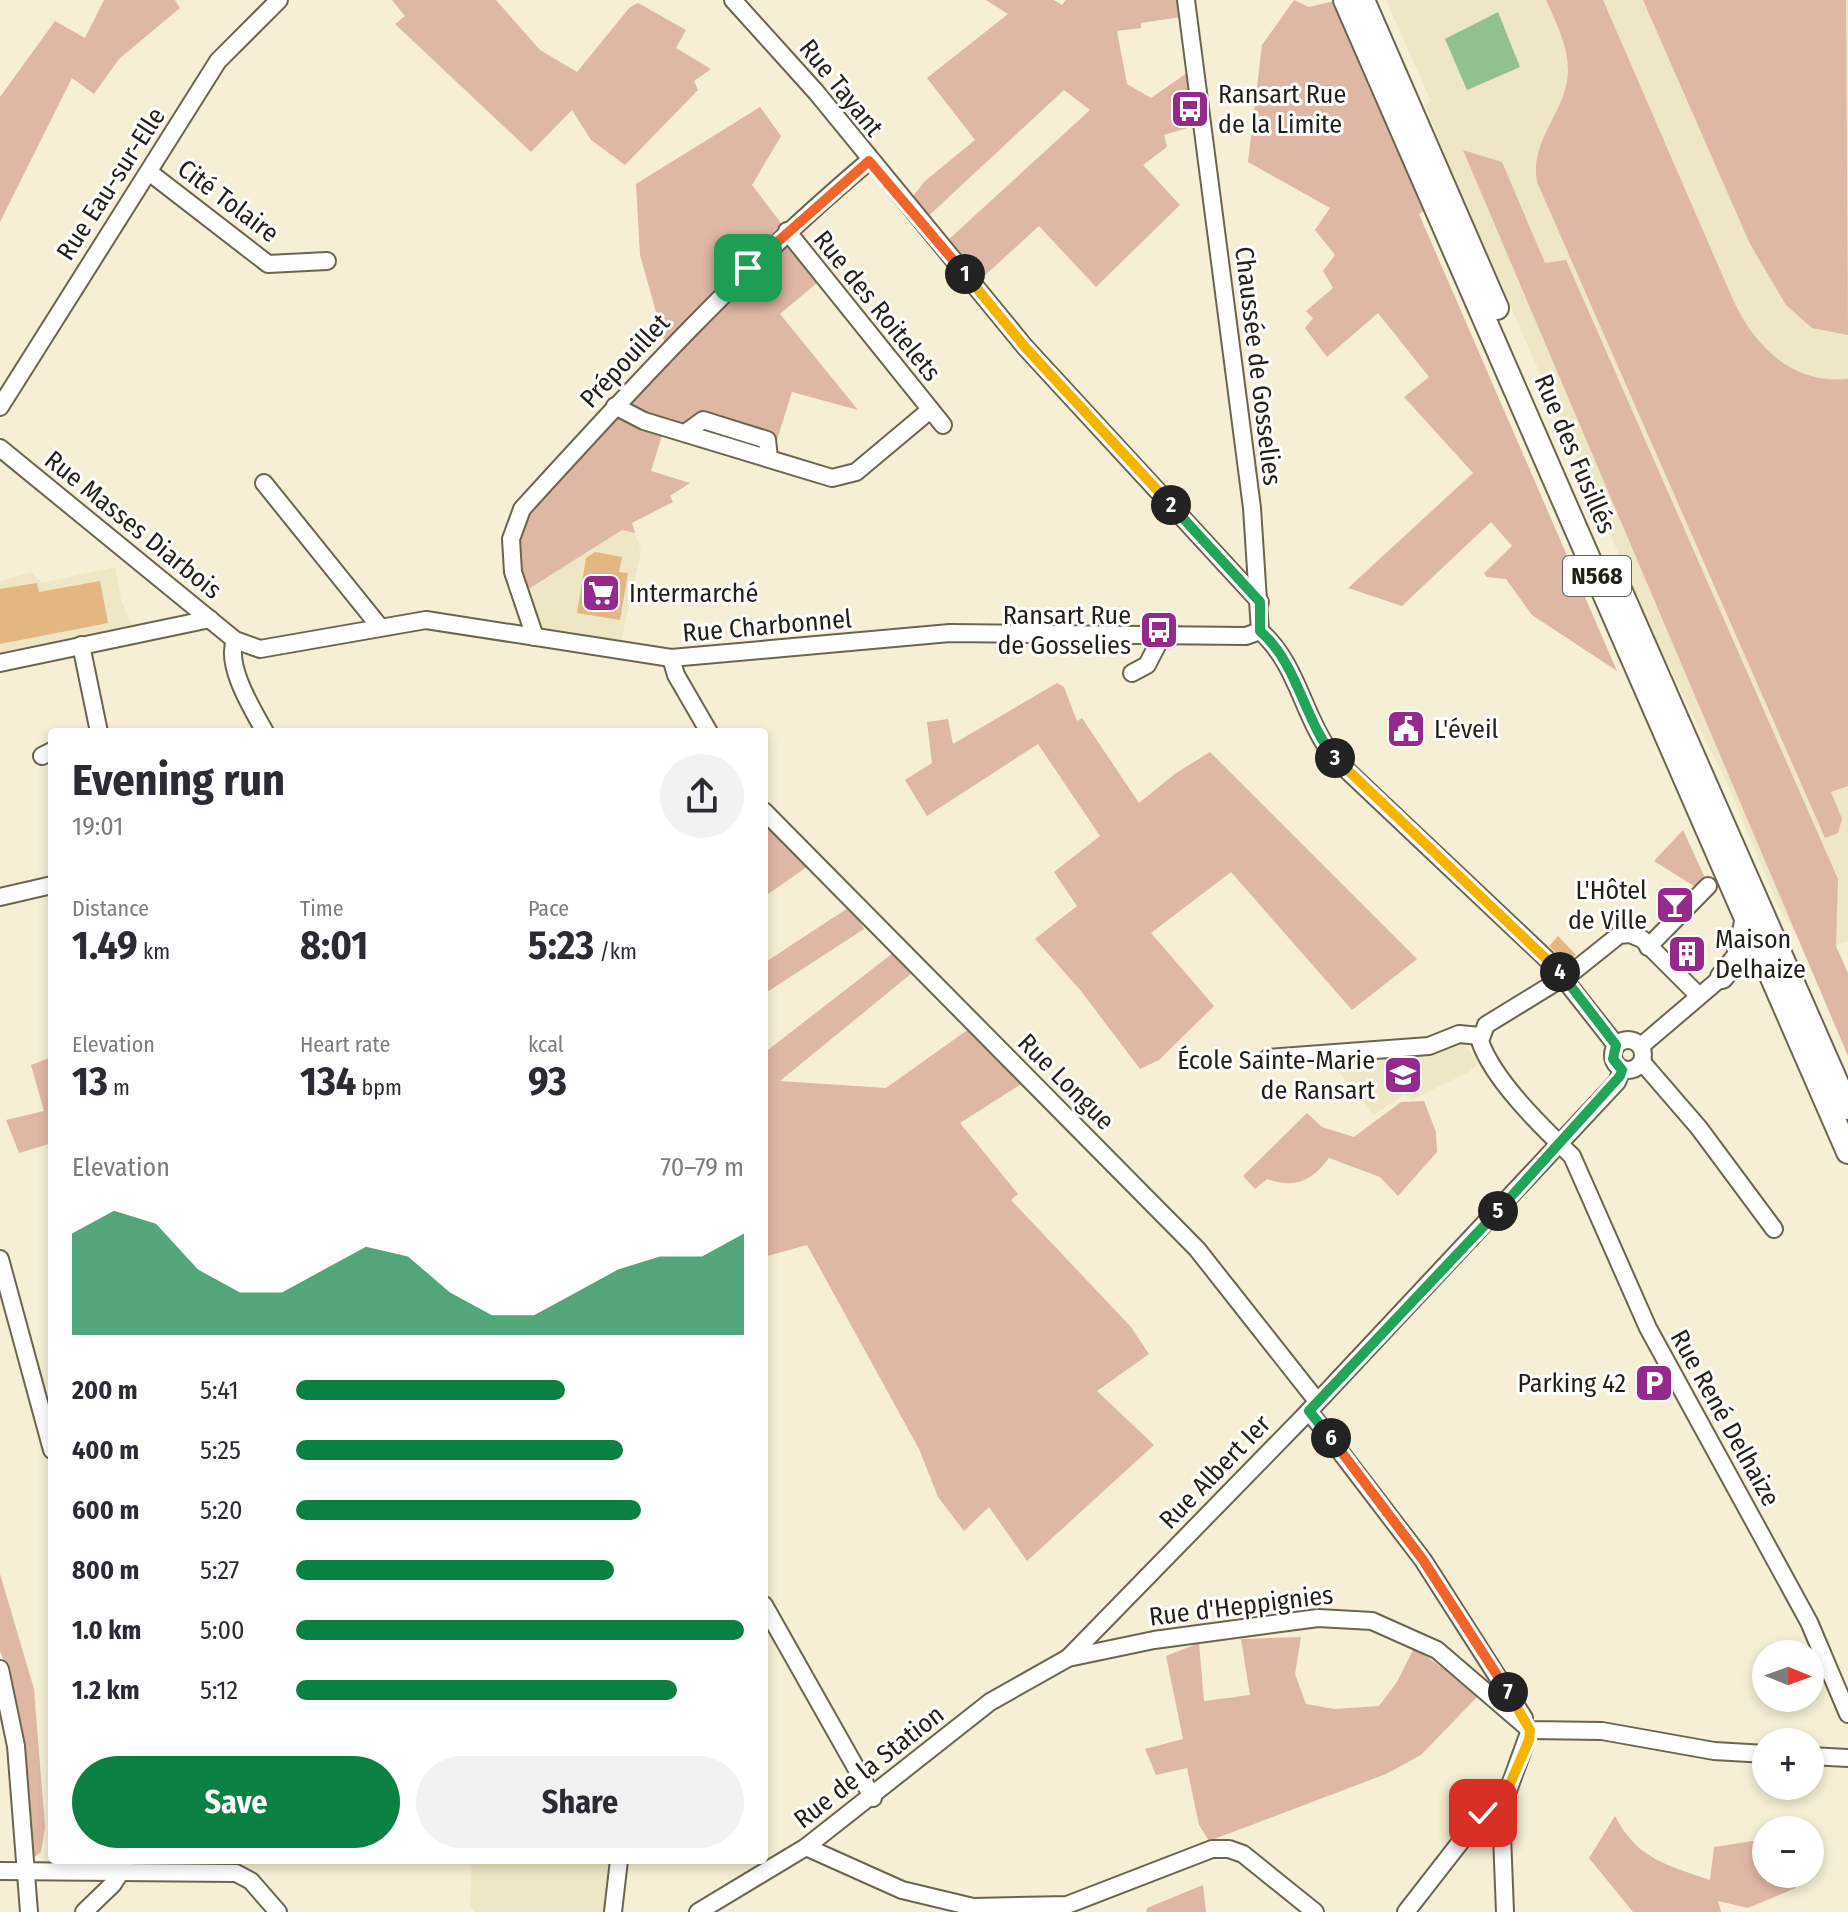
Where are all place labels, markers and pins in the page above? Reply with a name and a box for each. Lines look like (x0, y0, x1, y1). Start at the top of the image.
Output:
place label: Ransart Rue de la Limite (1218, 79, 1346, 140)
bus stop icon: Ransart Rue de la Limite (1169, 88, 1211, 130)
pin (714, 234, 782, 302)
pin: 1 (945, 254, 985, 294)
pin: 2 (1151, 485, 1191, 525)
supermarket icon: Intermarché (580, 572, 622, 614)
place label: Intermarché (629, 578, 758, 609)
place label: Ransart Rue de Gosselies (997, 600, 1131, 661)
bus stop icon: Ransart Rue de Gosselies (1138, 609, 1180, 651)
public building icon: L'éveil (1385, 708, 1427, 750)
place label: L'éveil (1434, 714, 1499, 745)
pin: 3 (1315, 738, 1355, 778)
place label: L'Hôtel de Ville (1568, 875, 1647, 936)
bar icon: L'Hôtel de Ville (1654, 884, 1696, 926)
place label: Maison Delhaize (1715, 924, 1806, 985)
building icon: Maison Delhaize (1666, 933, 1708, 975)
pin: 4 (1540, 952, 1580, 992)
place label: École Sainte-Marie de Ransart (1177, 1045, 1375, 1106)
school or university icon: École Sainte-Marie de Ransart (1382, 1054, 1424, 1096)
pin: 5 (1478, 1191, 1518, 1231)
parking icon: Parking 42 (1633, 1362, 1675, 1404)
place label: Parking 42 (1518, 1368, 1626, 1399)
pin: 6 (1311, 1418, 1351, 1458)
pin: 7 (1488, 1672, 1528, 1712)
pin (1449, 1779, 1517, 1847)

